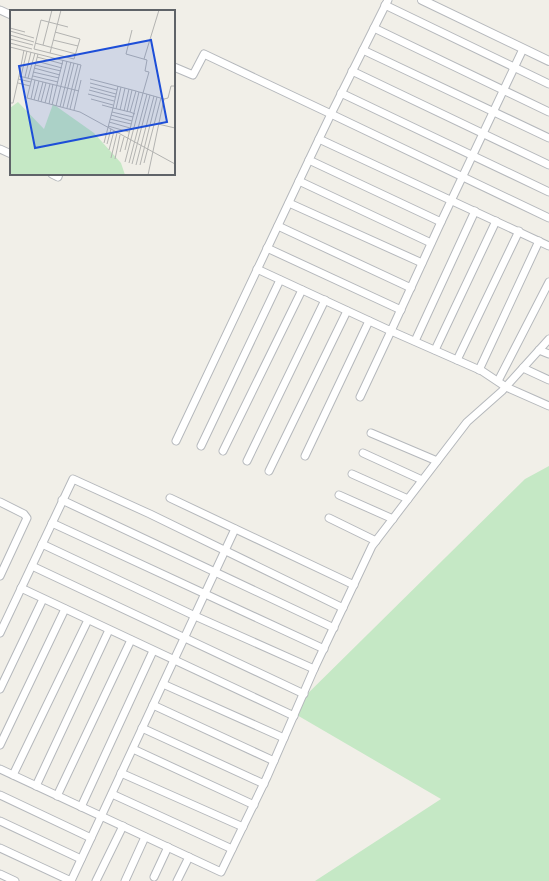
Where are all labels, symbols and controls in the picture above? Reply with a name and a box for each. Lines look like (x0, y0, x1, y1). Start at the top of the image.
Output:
inset map (10, 10, 175, 175)

